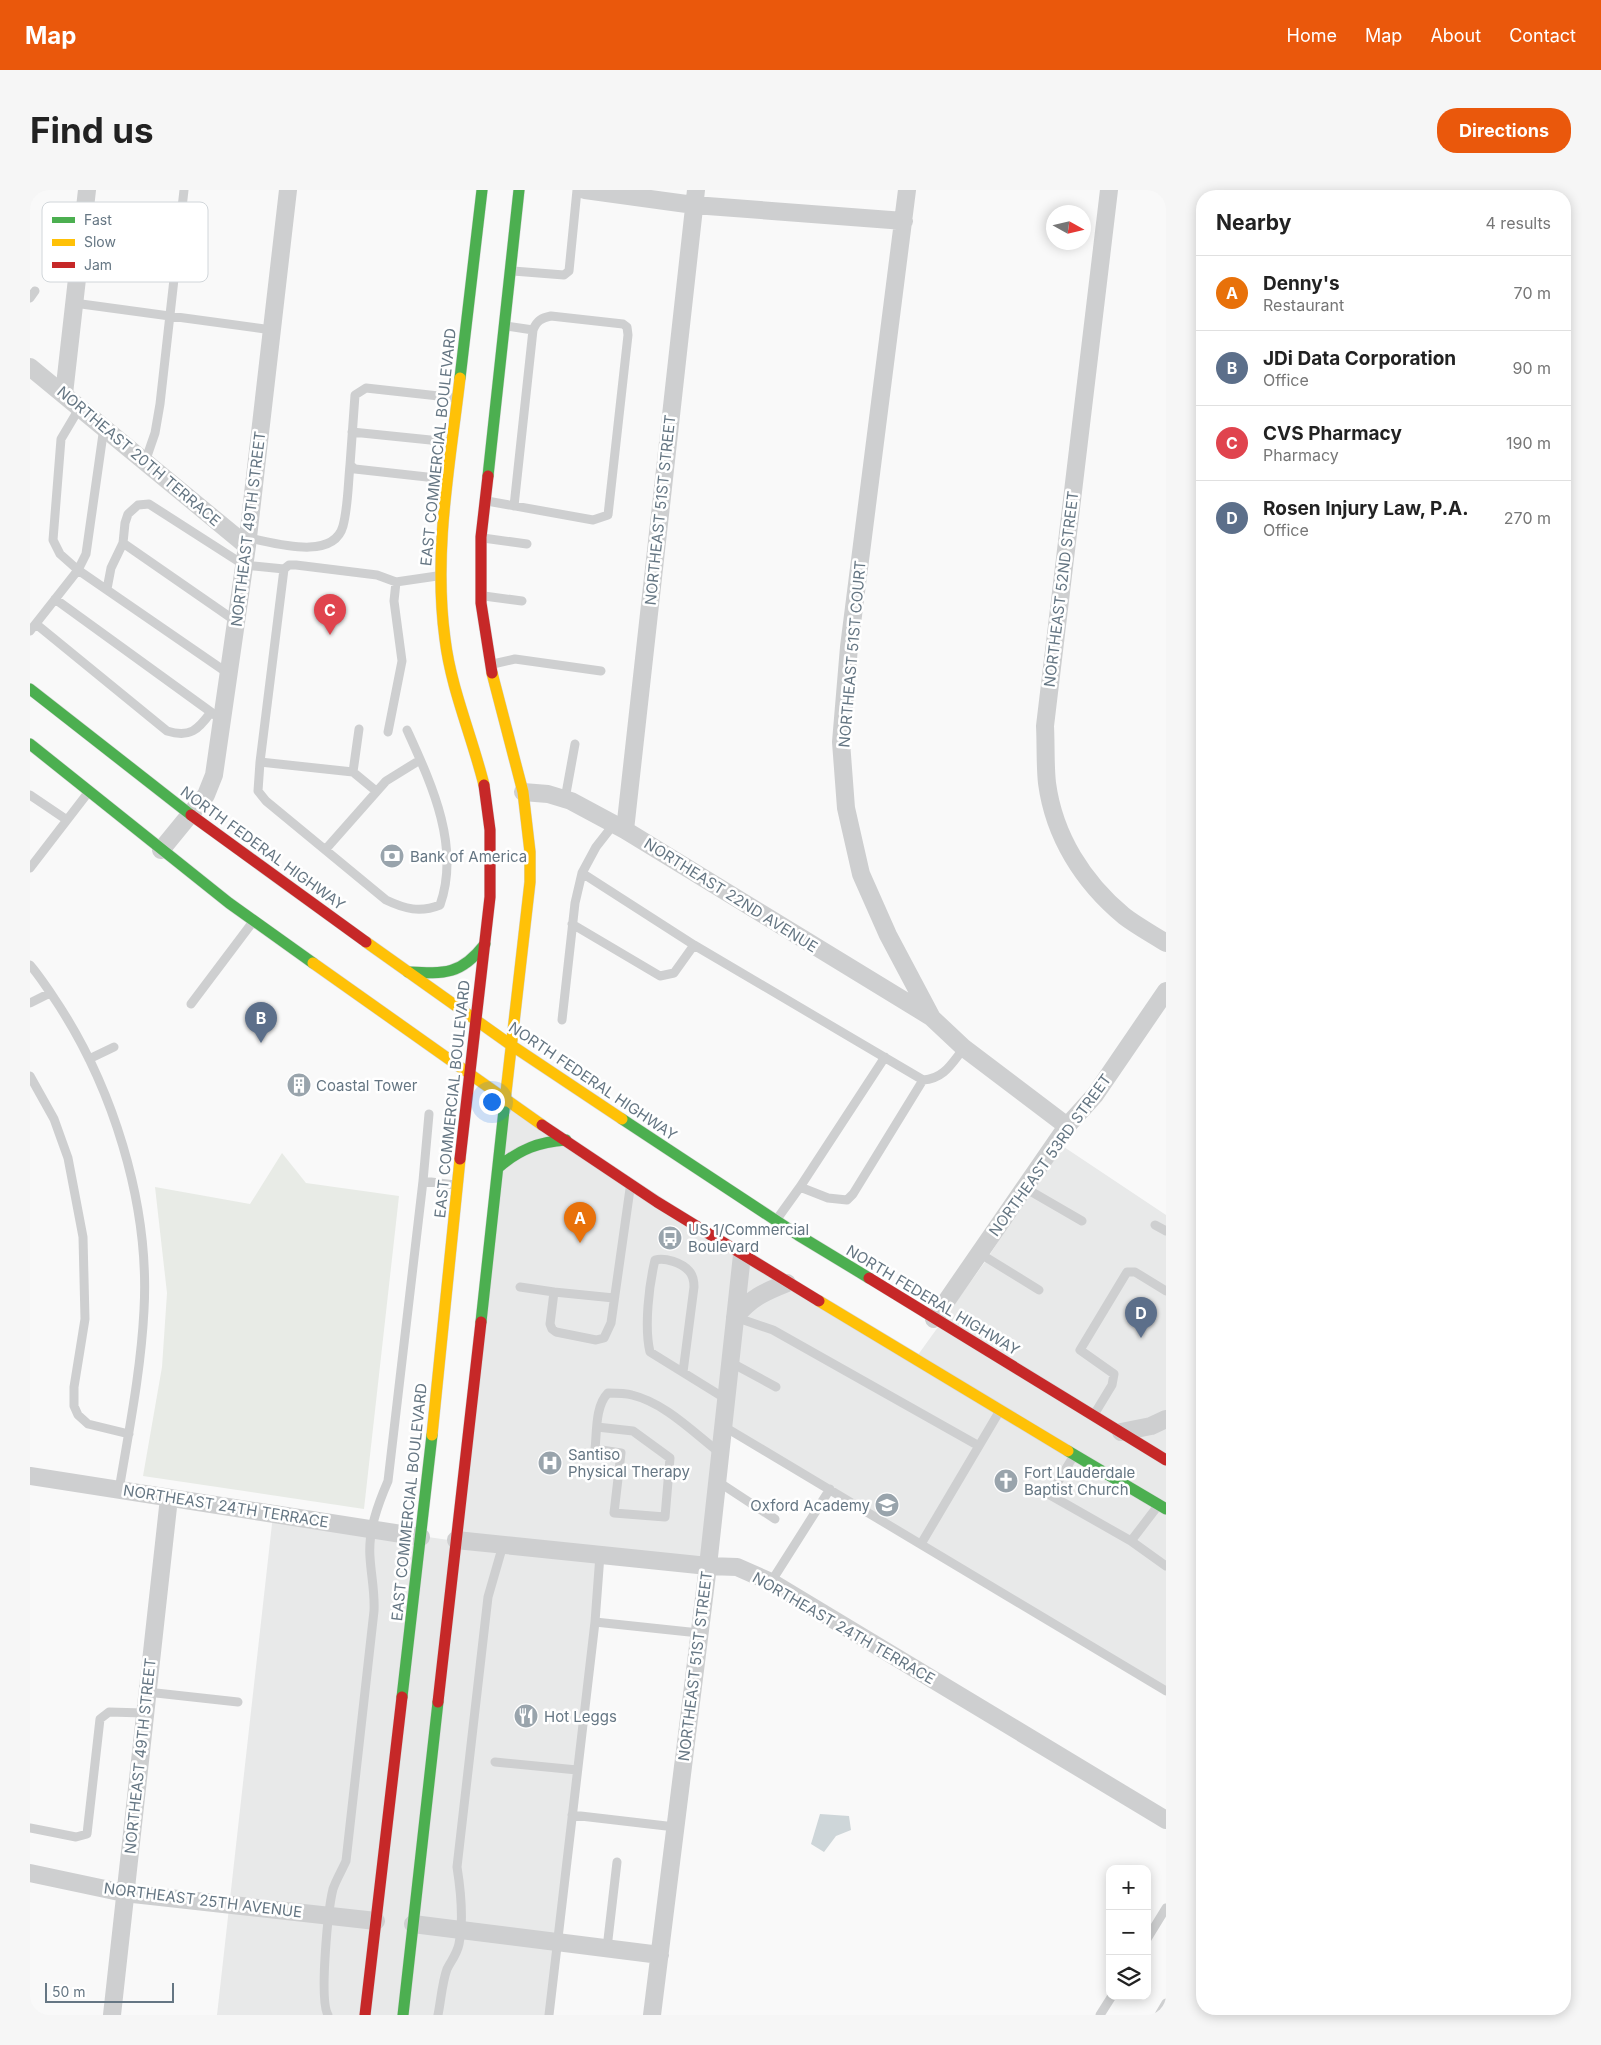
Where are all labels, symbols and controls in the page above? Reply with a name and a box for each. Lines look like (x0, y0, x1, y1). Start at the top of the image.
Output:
text: Map (25, 21, 76, 50)
text: Home (1287, 25, 1337, 46)
text: Map (1365, 25, 1402, 46)
text: About (1430, 25, 1481, 46)
text: Contact (1509, 25, 1576, 46)
button: Directions (1437, 108, 1571, 153)
text: Find us (30, 109, 154, 151)
legend (42, 202, 208, 282)
north arrow (1046, 205, 1091, 250)
text: Nearby (1216, 210, 1291, 235)
text: Fast (84, 211, 112, 228)
text: 4 results (1486, 213, 1551, 233)
text: Slow (84, 233, 116, 250)
text: Jam (84, 256, 112, 273)
text: Denny's (1263, 272, 1340, 295)
text: A (1226, 283, 1238, 303)
text: 70 m (1514, 283, 1551, 303)
text: Restaurant (1263, 295, 1344, 315)
street label: EAST COMMERCIAL BOULEVARD (416, 327, 460, 567)
text: JDi Data Corporation (1263, 347, 1456, 370)
text: B (1227, 358, 1237, 378)
text: 90 m (1512, 358, 1551, 378)
text: Office (1263, 370, 1309, 390)
street label: NORTHEAST 20TH TERRACE (53, 382, 225, 530)
street label: NORTHEAST 51ST STREET (641, 414, 679, 606)
text: CVS Pharmacy (1263, 422, 1402, 445)
street label: NORTHEAST 49TH STREET (227, 430, 269, 628)
text: C (1226, 433, 1238, 453)
text: 190 m (1506, 433, 1551, 453)
text: Pharmacy (1263, 445, 1339, 465)
street label: NORTHEAST 52ND STREET (1040, 490, 1082, 688)
text: Rosen Injury Law, P.A. (1263, 497, 1469, 520)
text: D (1226, 508, 1238, 528)
text: 270 m (1504, 508, 1551, 528)
text: Office (1263, 520, 1309, 540)
street label: NORTHEAST 51ST COURT (834, 560, 870, 748)
pin: C (314, 594, 346, 635)
street label: NORTH FEDERAL HIGHWAY (177, 782, 349, 914)
street label: NORTHEAST 22ND AVENUE (641, 834, 821, 956)
bank icon: Bank of America (379, 843, 405, 869)
place label: Bank of America (410, 847, 527, 866)
street label: EAST COMMERCIAL BOULEVARD (430, 979, 474, 1219)
pin: B (245, 1002, 277, 1043)
street label: NORTH FEDERAL HIGHWAY (505, 1018, 681, 1144)
street label: NORTHEAST 53RD STREET (985, 1070, 1115, 1240)
building icon: Coastal Tower (286, 1072, 312, 1098)
place label: Coastal Tower (316, 1076, 418, 1095)
your location (479, 1089, 505, 1115)
pin: A (564, 1202, 596, 1243)
place label: US 1/Commercial Boulevard (688, 1220, 809, 1256)
bus stop icon: US 1/Commercial Boulevard (657, 1225, 683, 1251)
street label: NORTH FEDERAL HIGHWAY (843, 1241, 1023, 1359)
pin: D (1125, 1297, 1157, 1338)
street label: EAST COMMERCIAL BOULEVARD (387, 1382, 431, 1622)
place label: Santiso Physical Therapy (568, 1445, 690, 1481)
hospital icon: Santiso Physical Therapy (537, 1450, 563, 1476)
place label: Fort Lauderdale Baptist Church (1024, 1463, 1135, 1499)
church icon: Fort Lauderdale Baptist Church (993, 1468, 1019, 1494)
street label: NORTHEAST 24TH TERRACE (122, 1480, 330, 1532)
school or university icon: Oxford Academy (874, 1492, 900, 1518)
place label: Oxford Academy (750, 1496, 871, 1515)
street label: NORTHEAST 24TH TERRACE (749, 1568, 939, 1688)
street label: NORTHEAST 51ST STREET (674, 1570, 716, 1762)
street label: NORTHEAST 49TH STREET (120, 1657, 160, 1855)
restaurant icon: Hot Leggs (513, 1703, 539, 1729)
place label: Hot Leggs (544, 1707, 617, 1726)
map controls (1106, 1865, 1151, 2000)
button: + (1106, 1865, 1151, 1910)
street label: NORTHEAST 25TH AVENUE (103, 1878, 303, 1922)
button: − (1106, 1910, 1151, 1955)
button: layers (1106, 1955, 1151, 2000)
scale bar (45, 1980, 174, 2003)
text: 50 m (52, 1983, 86, 2000)

